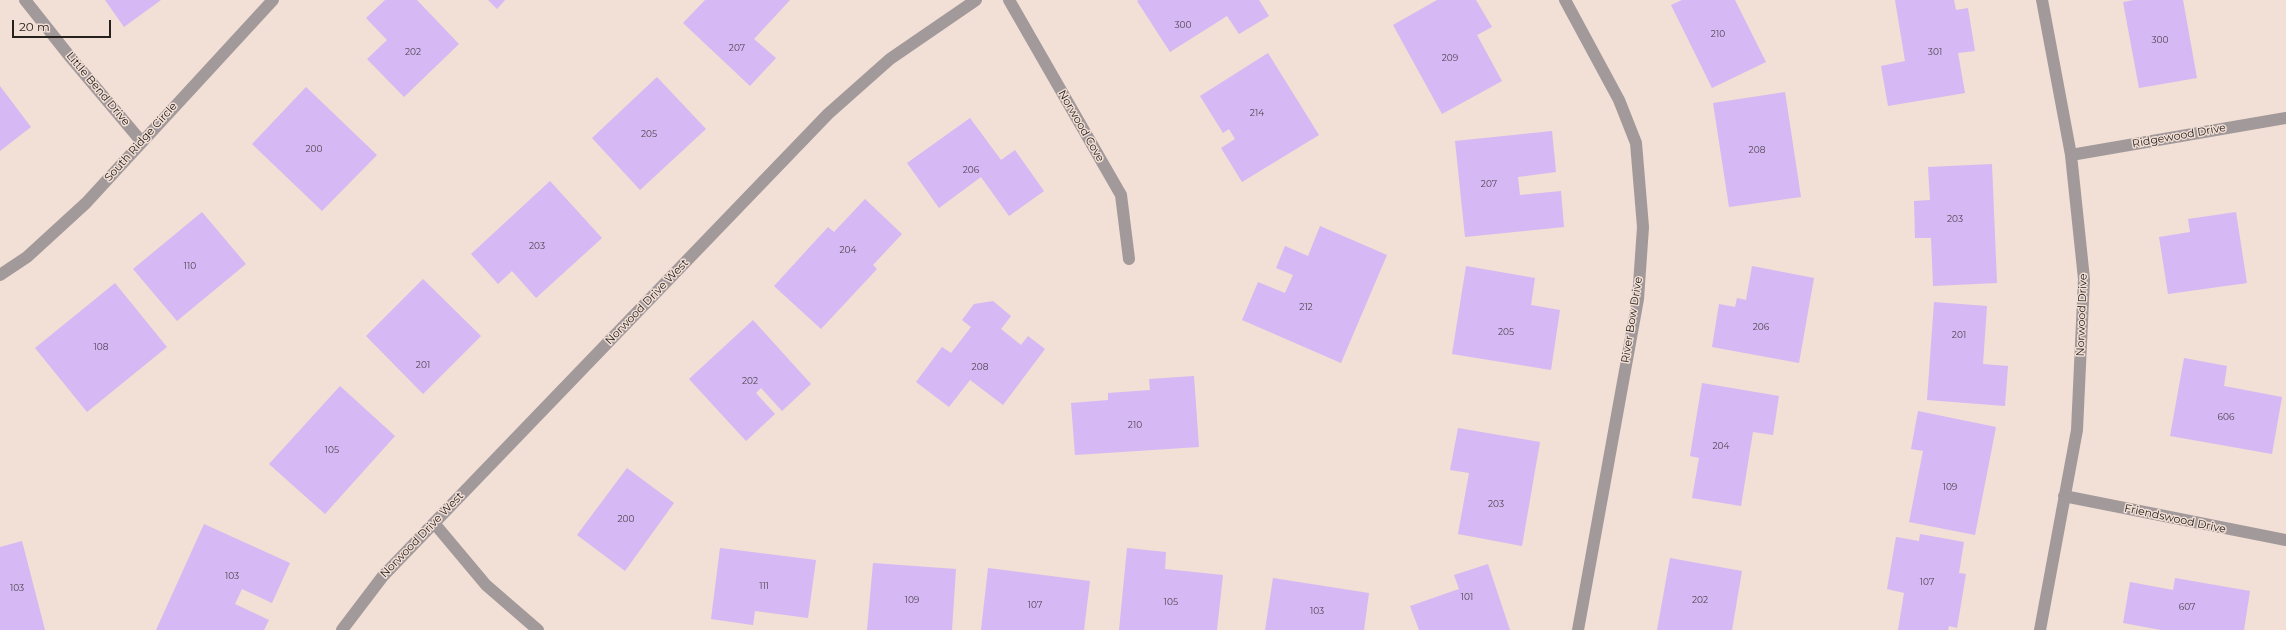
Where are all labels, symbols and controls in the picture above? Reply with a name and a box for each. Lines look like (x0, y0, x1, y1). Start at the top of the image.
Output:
scale bar (14, 12, 113, 38)
text: 20 m (19, 19, 50, 34)
house number: 300 (1175, 20, 1191, 30)
house number: 210 (1711, 29, 1725, 39)
house number: 300 (2152, 35, 2168, 45)
house number: 207 (729, 43, 745, 53)
house number: 202 (405, 47, 421, 57)
house number: 301 (1928, 47, 1942, 57)
street label: Little Bend Drive (63, 49, 133, 129)
house number: 209 (1442, 53, 1458, 63)
street label: Norwood Cove (1055, 88, 1107, 164)
street label: South Ridge Circle (102, 100, 180, 184)
house number: 214 (1250, 108, 1264, 118)
street label: Ridgewood Drive (2131, 121, 2227, 151)
house number: 205 (641, 129, 657, 139)
house number: 200 (305, 144, 323, 154)
house number: 208 (1749, 145, 1765, 155)
house number: 206 (963, 165, 979, 175)
house number: 207 (1481, 179, 1497, 189)
house number: 203 (1947, 214, 1963, 224)
house number: 203 (529, 241, 545, 251)
house number: 204 (840, 245, 856, 255)
street label: Norwood Drive West (603, 256, 691, 348)
house number: 110 (184, 261, 196, 271)
street label: Norwood Drive (2074, 273, 2090, 357)
street label: River Bow Drive (1619, 276, 1645, 364)
house number: 212 (1299, 302, 1313, 312)
house number: 206 (1753, 322, 1769, 332)
house number: 205 (1498, 327, 1514, 337)
house number: 201 (1952, 330, 1966, 340)
house number: 108 (94, 342, 108, 352)
house number: 201 (416, 360, 430, 370)
house number: 208 (972, 362, 988, 372)
house number: 202 (742, 376, 758, 386)
house number: 606 (2218, 412, 2234, 422)
house number: 210 (1128, 420, 1142, 430)
house number: 204 (1713, 441, 1729, 451)
house number: 105 (325, 445, 339, 455)
house number: 109 (1943, 482, 1957, 492)
street label: Norwood Drive West (378, 489, 466, 581)
house number: 203 (1488, 499, 1504, 509)
street label: Friendswood Drive (2123, 502, 2227, 536)
house number: 200 (617, 514, 635, 524)
house number: 103 (225, 571, 239, 581)
house number: 107 (1920, 577, 1934, 587)
house number: 111 (759, 581, 769, 591)
house number: 103 (10, 583, 24, 593)
house number: 101 (1461, 592, 1473, 602)
house number: 109 (905, 595, 919, 605)
house number: 202 (1692, 595, 1708, 605)
house number: 105 (1164, 597, 1178, 607)
house number: 107 (1028, 600, 1042, 610)
house number: 607 (2179, 602, 2195, 612)
house number: 103 (1310, 606, 1324, 616)

